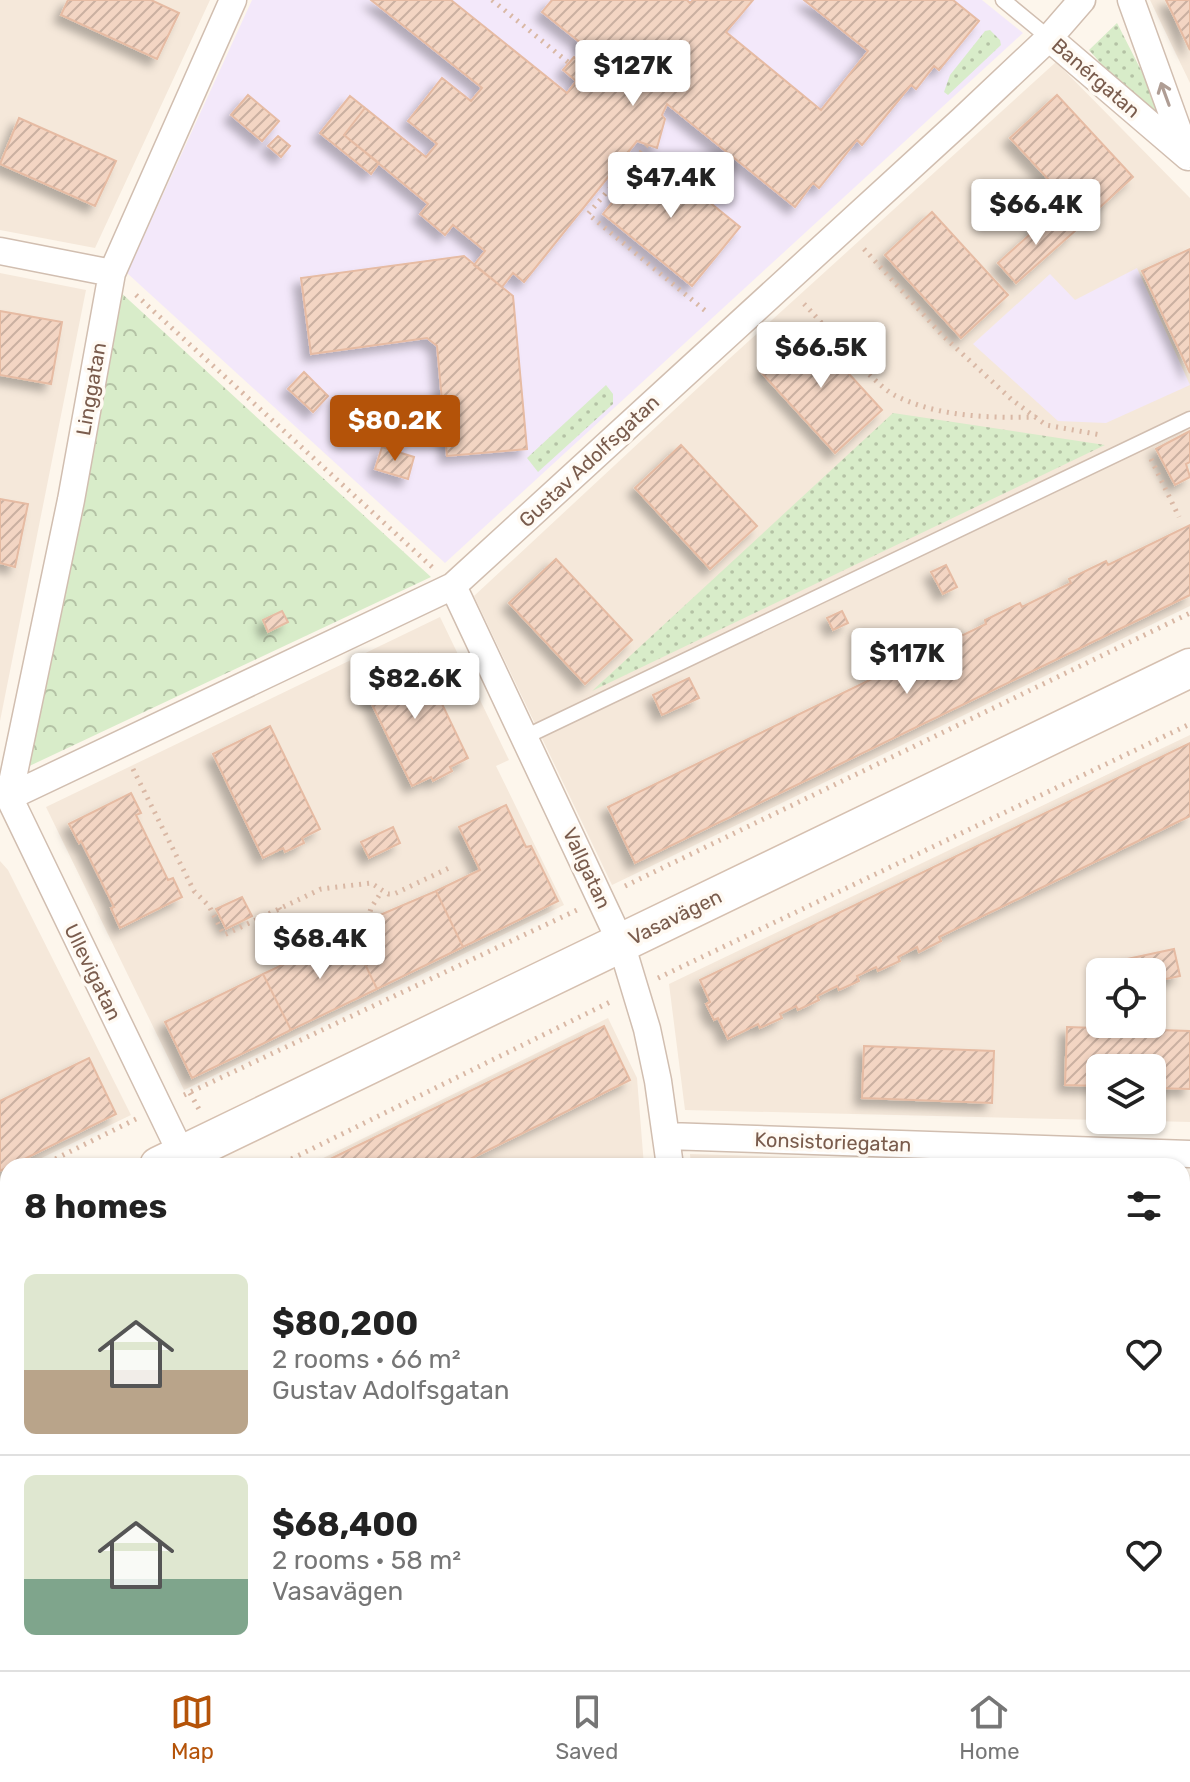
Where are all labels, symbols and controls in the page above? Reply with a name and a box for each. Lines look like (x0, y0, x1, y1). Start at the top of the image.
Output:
street label: Banérgatan (1047, 33, 1145, 123)
pin: $127K (577, 40, 689, 108)
text: $127K (593, 50, 673, 81)
one-way arrow (1157, 82, 1171, 107)
pin: $47.4K (606, 152, 736, 220)
text: $47.4K (626, 162, 716, 193)
pin: $66.4K (971, 179, 1101, 247)
text: $66.4K (989, 189, 1083, 220)
pin: $66.5K (756, 322, 886, 390)
text: $66.5K (775, 332, 867, 363)
street label: Linggatan (71, 341, 111, 437)
street label: Gustav Adolfsgatan (514, 390, 664, 532)
pin: $80.2K (330, 395, 460, 463)
text: $80.2K (348, 405, 442, 436)
pin: $117K (851, 628, 963, 696)
text: $117K (869, 638, 945, 669)
pin: $82.6K (350, 653, 480, 721)
text: $82.6K (368, 663, 462, 694)
street label: Vallgatan (558, 824, 616, 912)
street label: Vasavägen (624, 884, 726, 950)
pin: $68.4K (255, 913, 385, 981)
street label: Ullevigatan (59, 920, 127, 1024)
text: $68.4K (273, 923, 367, 954)
map controls (1086, 958, 1166, 1134)
button: locate (1086, 958, 1166, 1038)
button: layers (1086, 1054, 1166, 1134)
street label: Konsistoriegatan (754, 1127, 912, 1157)
icon: filters (1122, 1184, 1166, 1228)
text: 8 homes (24, 1186, 167, 1227)
text: $80,200 (272, 1303, 418, 1344)
icon: home (88, 1306, 184, 1402)
icon: heart (1122, 1332, 1166, 1376)
text: 2 rooms · 66 m² (272, 1344, 461, 1375)
text: Gustav Adolfsgatan (272, 1375, 510, 1406)
text: $68,400 (272, 1504, 418, 1545)
icon: home (88, 1507, 184, 1603)
icon: heart (1122, 1533, 1166, 1577)
text: 2 rooms · 58 m² (272, 1545, 461, 1576)
text: Vasavägen (272, 1576, 403, 1607)
tab: Map (170, 1690, 214, 1765)
tab: Saved (555, 1690, 618, 1765)
tab: Home (959, 1690, 1019, 1765)

